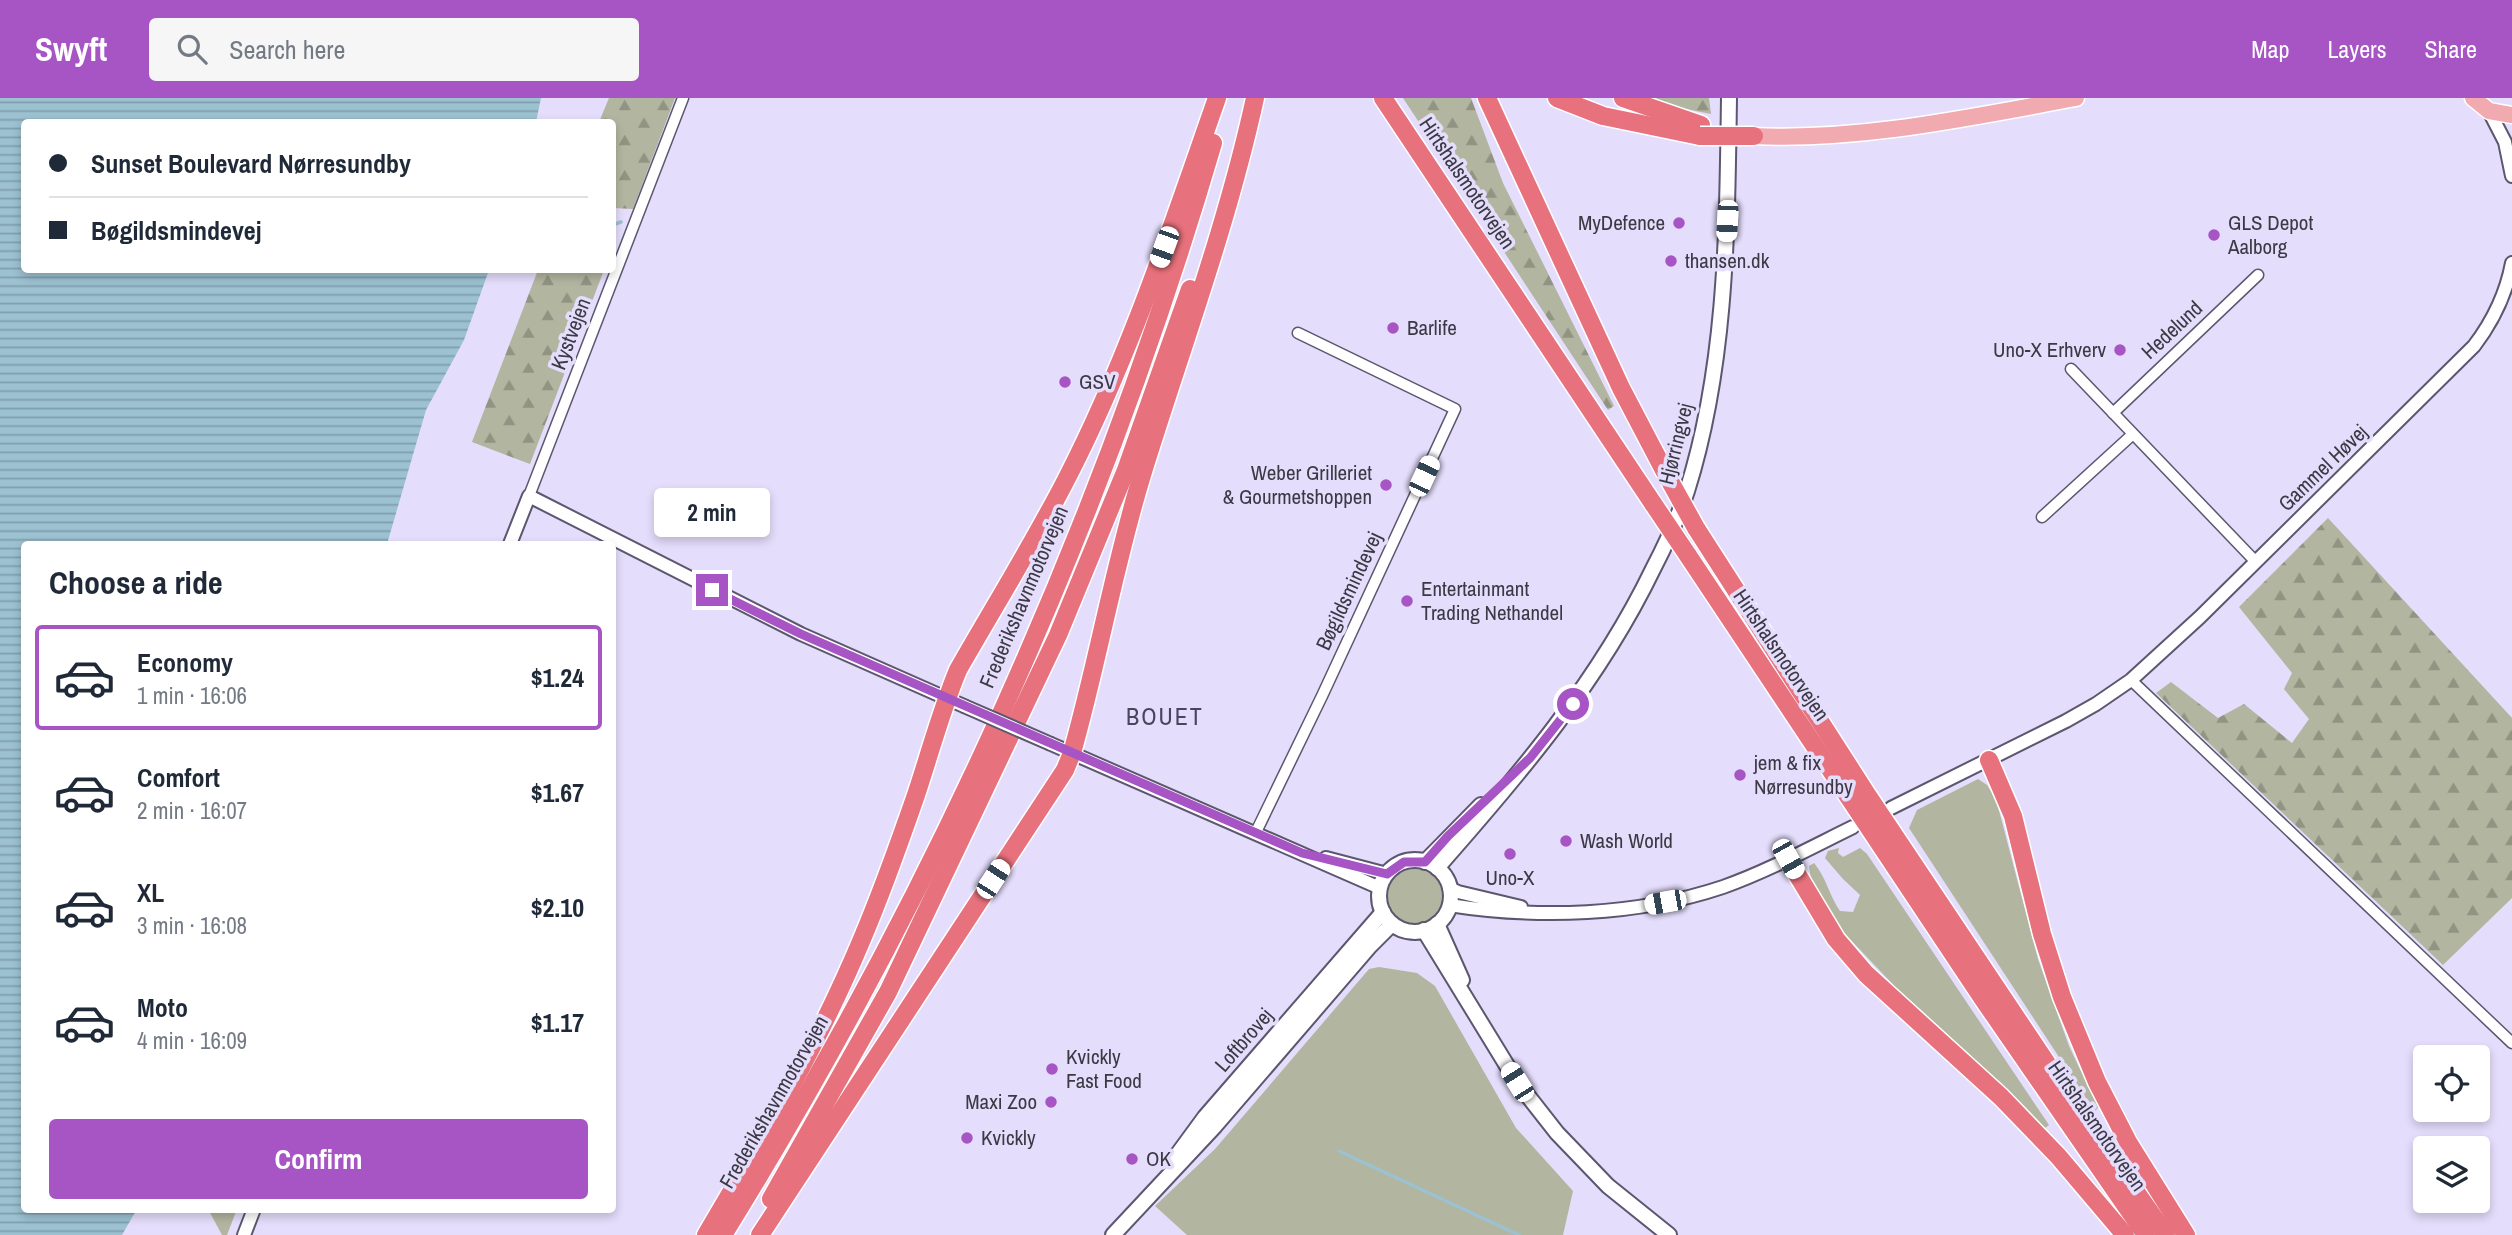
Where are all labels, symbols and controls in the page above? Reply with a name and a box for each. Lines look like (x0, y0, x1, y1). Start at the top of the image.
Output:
search box (149, 18, 639, 81)
text: Swyft (35, 27, 107, 71)
icon: search (173, 30, 211, 68)
text: Search here (229, 32, 345, 67)
text: Map (2251, 33, 2289, 65)
text: Layers (2327, 33, 2386, 65)
text: Share (2424, 33, 2477, 65)
street label: Hirtshalsmotorvejen (1413, 111, 1522, 254)
text: Sunset Boulevard Nørresundby (91, 146, 411, 181)
car (1716, 199, 1739, 243)
place label: MyDefence (1578, 208, 1665, 237)
place label: GLS Depot Aalborg (2227, 208, 2313, 261)
text: Bøgildsmindevej (91, 213, 262, 248)
marker: MyDefence (1671, 215, 1687, 231)
car (1147, 224, 1182, 270)
marker: GLS Depot Aalborg (2206, 227, 2222, 243)
place label: thansen.dk (1685, 246, 1770, 275)
marker: thansen.dk (1663, 253, 1679, 269)
street label: Kystvejen (544, 294, 597, 374)
street label: Hedelund (2135, 294, 2209, 365)
place label: Barlife (1407, 313, 1457, 342)
marker: Barlife (1385, 320, 1401, 336)
place label: Uno-X Erhverv (1993, 335, 2106, 364)
marker: Uno-X Erhverv (2112, 342, 2128, 358)
place label: GSV (1079, 367, 1116, 396)
marker: GSV (1057, 374, 1073, 390)
street label: Hjørringvej (1651, 400, 1700, 488)
street label: Gammel Høvej (2272, 418, 2374, 518)
car (1406, 453, 1443, 499)
place label: Weber Grilleriet & Gourmetshoppen (1223, 458, 1372, 511)
marker: Weber Grilleriet & Gourmetshoppen (1378, 477, 1394, 493)
callout: 2 min (654, 489, 770, 538)
text: 2 min (687, 497, 737, 528)
street label: Frederikshavnmotorvejen (972, 501, 1075, 692)
street label: Bøgildsmindevej (1309, 527, 1389, 655)
text: Choose a ride (49, 561, 223, 604)
route end (696, 574, 728, 606)
place label: Entertainmant Trading Nethandel (1421, 574, 1563, 627)
street label: Hirtshalsmotorvejen (1727, 583, 1836, 726)
marker: Entertainmant Trading Nethandel (1399, 593, 1415, 609)
text: Economy (137, 645, 233, 680)
icon: car (53, 646, 116, 709)
text: $1.24 (531, 660, 584, 695)
text: 1 min · 16:06 (137, 680, 247, 711)
route start (1557, 688, 1589, 720)
district label: BOUET (1126, 700, 1204, 732)
place label: jem & fix Nørresundby (1753, 748, 1853, 801)
text: Comfort (137, 760, 220, 795)
icon: car (53, 761, 116, 824)
marker: jem & fix Nørresundby (1732, 767, 1748, 783)
text: $1.67 (531, 775, 584, 810)
text: 2 min · 16:07 (137, 795, 247, 826)
place label: Wash World (1580, 826, 1673, 855)
marker: Wash World (1558, 833, 1574, 849)
car (1769, 836, 1808, 882)
marker: Uno-X (1502, 846, 1518, 862)
car (973, 856, 1014, 902)
place label: Uno-X (1486, 863, 1535, 892)
text: XL (137, 875, 164, 910)
icon: car (53, 876, 116, 939)
car (1643, 888, 1688, 916)
text: $2.10 (531, 890, 584, 925)
text: 3 min · 16:08 (137, 910, 247, 941)
text: Moto (137, 990, 188, 1025)
icon: car (53, 991, 116, 1054)
street label: Loftbrovej (1208, 1002, 1279, 1078)
text: $1.17 (531, 1005, 584, 1040)
street label: Frederikshavnmotorvejen (712, 1010, 835, 1194)
text: 4 min · 16:09 (137, 1025, 247, 1056)
place label: Kvickly Fast Food (1066, 1042, 1142, 1095)
map controls (2413, 1045, 2490, 1213)
button: locate (2413, 1045, 2490, 1122)
street label: Hirtshalsmotorvejen (2042, 1055, 2153, 1197)
car (1497, 1059, 1538, 1105)
marker: Kvickly Fast Food (1044, 1061, 1060, 1077)
place label: Maxi Zoo (965, 1087, 1037, 1116)
marker: Maxi Zoo (1043, 1094, 1059, 1110)
button: Confirm (49, 1119, 588, 1199)
place label: Kvickly (981, 1123, 1036, 1152)
marker: Kvickly (959, 1130, 975, 1146)
button: layers (2413, 1136, 2490, 1213)
place label: OK (1146, 1144, 1171, 1173)
marker: OK (1124, 1151, 1140, 1167)

